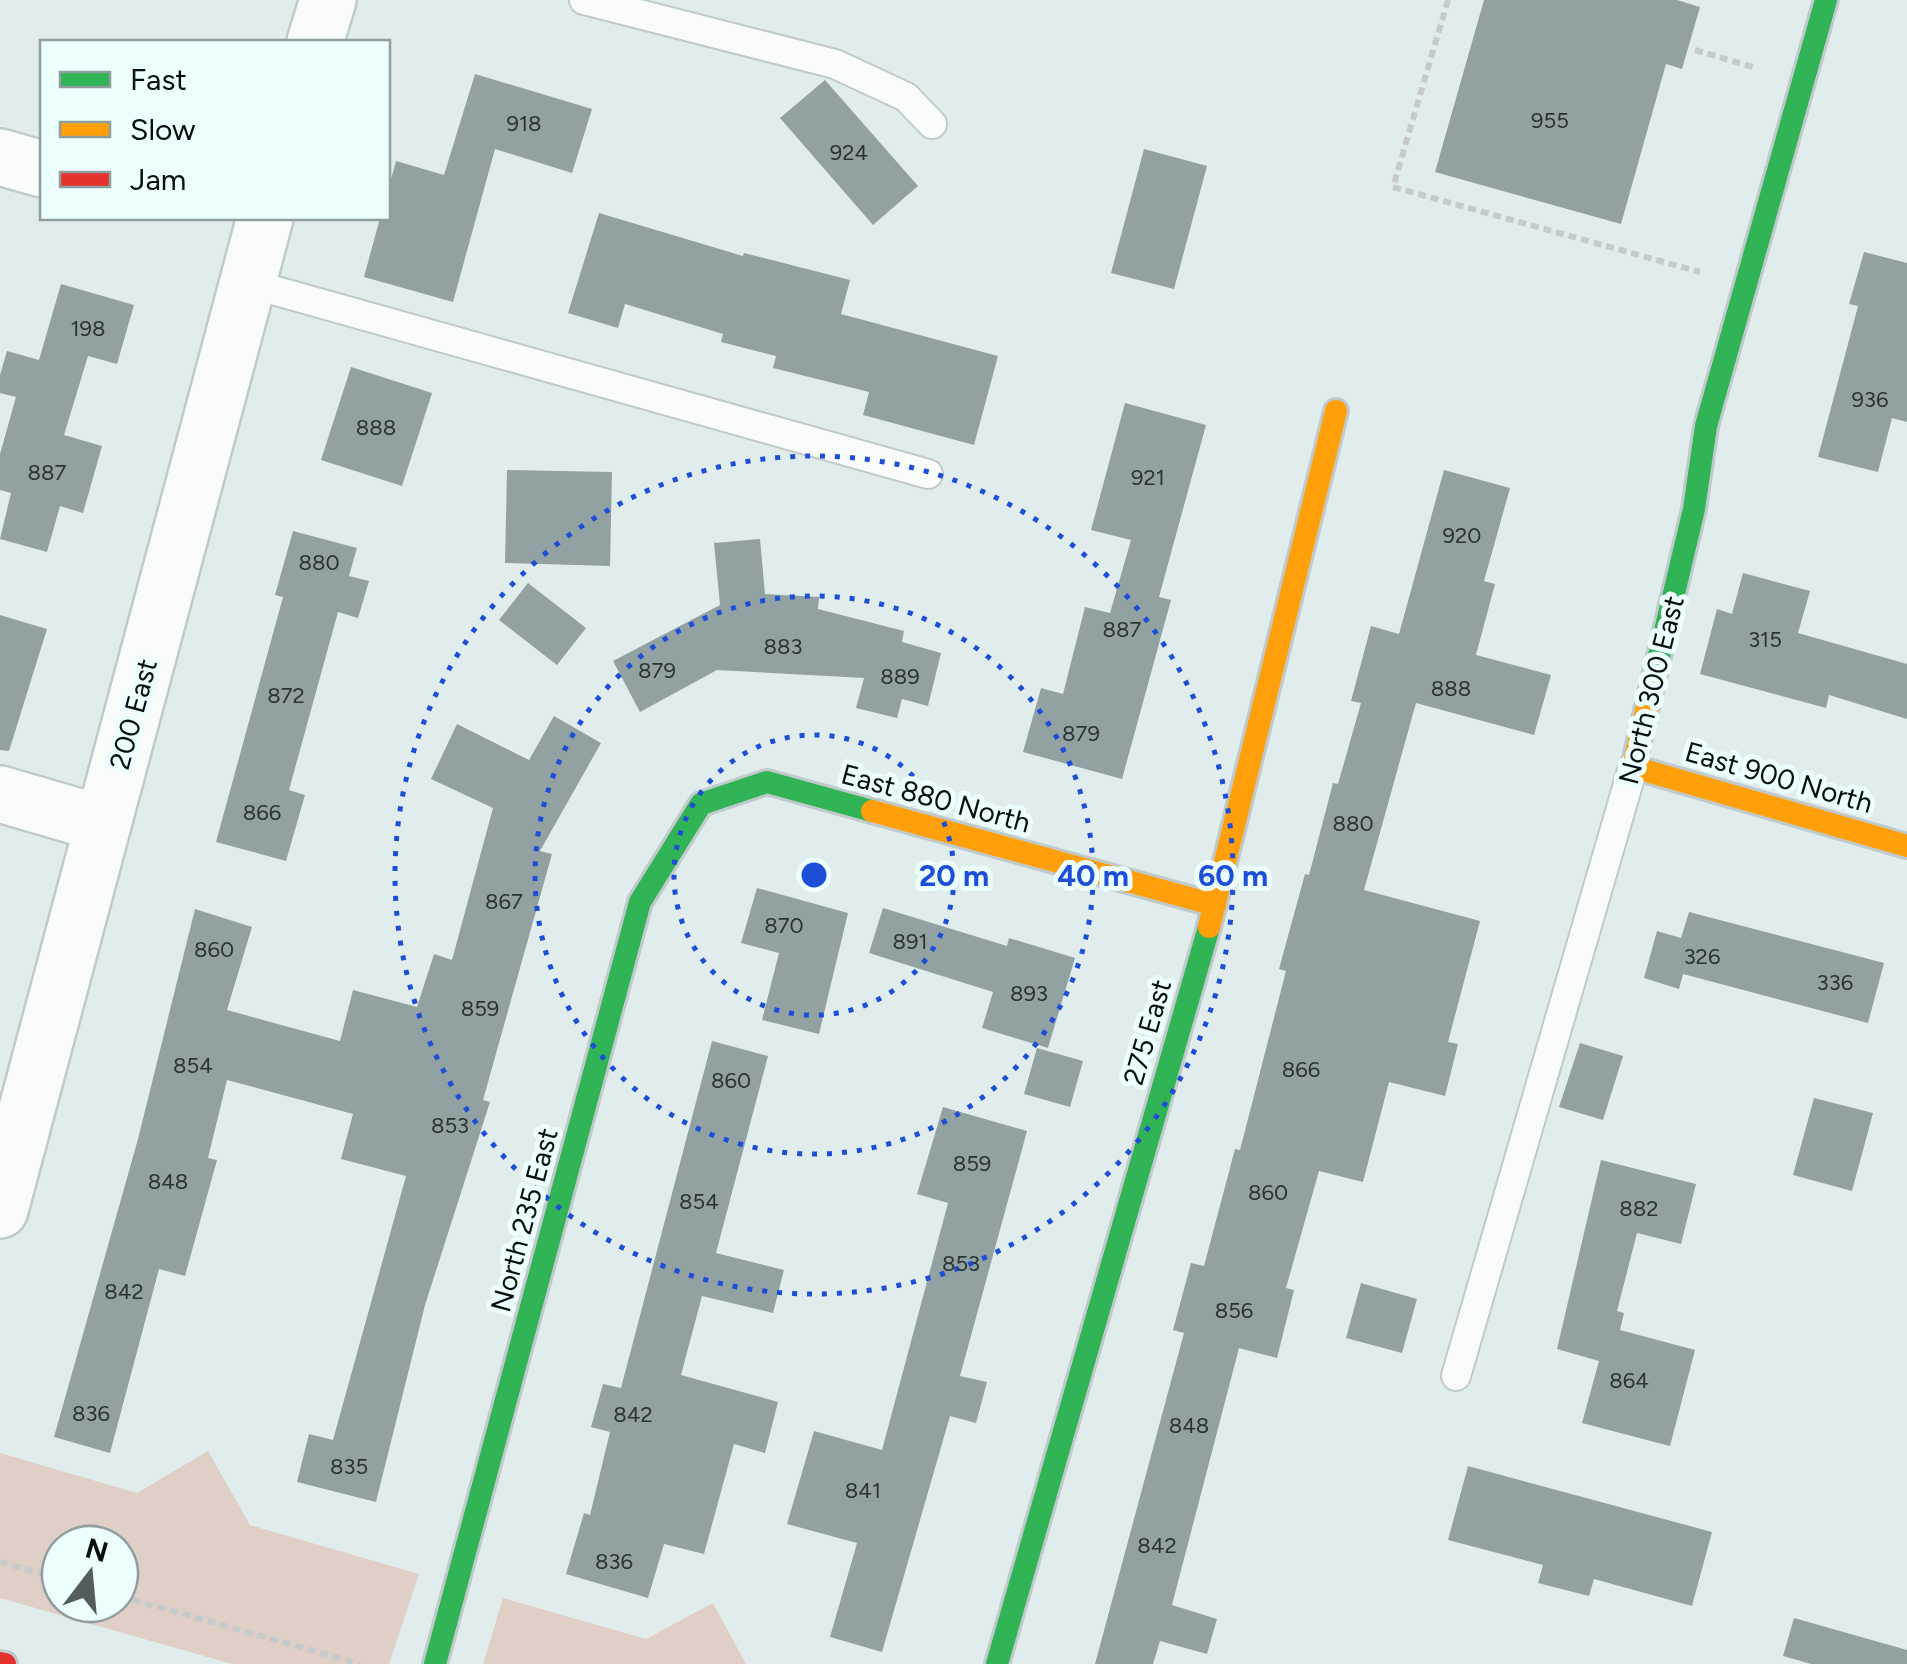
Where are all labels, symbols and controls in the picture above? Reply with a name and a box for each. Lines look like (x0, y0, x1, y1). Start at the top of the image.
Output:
legend (40, 40, 390, 220)
text: Fast (130, 61, 187, 98)
house number: 955 (1531, 107, 1569, 134)
house number: 918 (506, 110, 542, 137)
text: Slow (130, 111, 196, 148)
house number: 924 (830, 139, 868, 166)
text: Jam (130, 161, 186, 198)
house number: 198 (70, 315, 106, 342)
house number: 936 (1852, 386, 1888, 413)
house number: 888 (356, 414, 396, 441)
house number: 887 (28, 459, 67, 486)
house number: 921 (1131, 464, 1165, 491)
house number: 920 (1443, 522, 1481, 549)
house number: 880 (298, 549, 340, 576)
street label: North 300 East (1611, 592, 1691, 788)
house number: 887 (1103, 616, 1142, 643)
house number: 315 (1748, 626, 1782, 653)
house number: 883 (764, 633, 802, 660)
street label: 200 East (102, 655, 164, 773)
house number: 879 (638, 657, 676, 684)
house number: 889 (880, 663, 920, 690)
house number: 888 (1431, 675, 1471, 702)
house number: 872 (267, 682, 305, 709)
house number: 879 (1062, 720, 1100, 747)
street label: East 900 North (1681, 734, 1877, 820)
street label: East 880 North (838, 756, 1034, 840)
house number: 866 (243, 799, 281, 826)
house number: 880 (1332, 810, 1374, 837)
centre of rings (796, 857, 832, 893)
text: 20 m (919, 857, 989, 894)
text: 40 m (1057, 857, 1129, 894)
text: 60 m (1198, 857, 1268, 894)
house number: 867 (485, 888, 523, 915)
house number: 870 (764, 912, 804, 939)
house number: 891 (892, 928, 928, 955)
house number: 860 (194, 936, 234, 963)
house number: 326 (1684, 943, 1720, 970)
house number: 336 (1817, 969, 1853, 996)
street label: 275 East (1116, 975, 1178, 1089)
house number: 893 (1010, 980, 1048, 1007)
house number: 859 (461, 995, 499, 1022)
house number: 854 (173, 1052, 213, 1079)
house number: 866 (1282, 1056, 1320, 1083)
house number: 860 (711, 1067, 751, 1094)
house number: 853 (431, 1112, 469, 1139)
street label: North 235 East (483, 1124, 565, 1316)
house number: 859 (953, 1150, 991, 1177)
house number: 848 (148, 1168, 188, 1195)
house number: 860 (1248, 1179, 1288, 1206)
house number: 854 (679, 1188, 719, 1215)
house number: 882 (1619, 1195, 1659, 1222)
house number: 853 (942, 1250, 980, 1277)
house number: 842 (104, 1278, 144, 1305)
house number: 856 (1215, 1297, 1253, 1324)
house number: 864 (1609, 1367, 1649, 1394)
house number: 836 (72, 1400, 110, 1427)
house number: 842 (613, 1401, 653, 1428)
house number: 848 (1169, 1412, 1209, 1439)
house number: 835 (330, 1453, 368, 1480)
house number: 841 (845, 1477, 881, 1504)
north arrow (40, 1524, 140, 1624)
text: N (82, 1531, 112, 1569)
house number: 842 (1137, 1532, 1177, 1559)
house number: 836 (595, 1548, 633, 1575)

